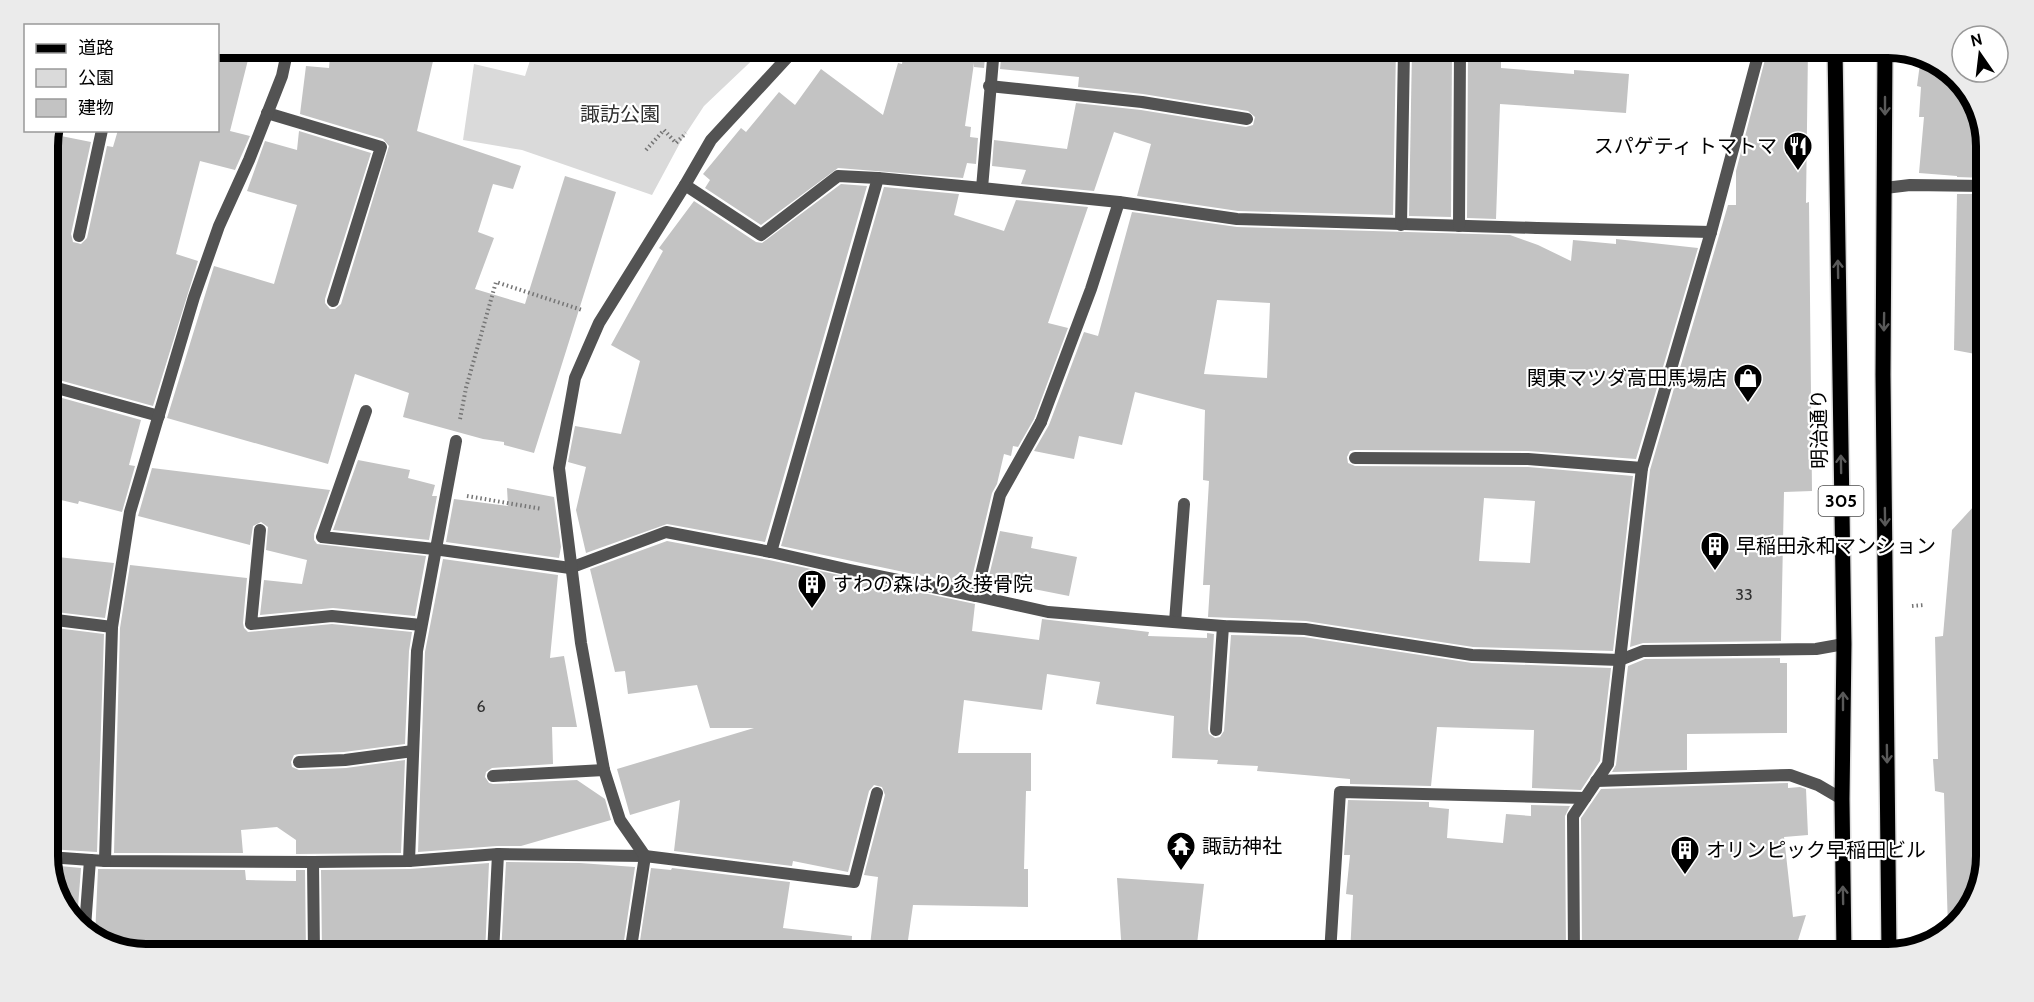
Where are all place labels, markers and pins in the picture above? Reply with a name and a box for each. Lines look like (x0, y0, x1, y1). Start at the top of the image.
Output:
restaurant icon: スパゲティ トマトマ (1782, 130, 1814, 172)
place label: スパゲティ トマトマ (1594, 134, 1777, 158)
shop icon: 関東マツダ高田馬場店 (1732, 362, 1764, 404)
place label: 関東マツダ高田馬場店 (1527, 366, 1727, 390)
building icon: 早稲田永和マンション (1699, 530, 1731, 572)
place label: 早稲田永和マンション (1736, 534, 1936, 558)
building icon: すわの森はり灸接骨院 (796, 568, 828, 610)
place label: すわの森はり灸接骨院 (833, 572, 1033, 596)
temple icon: 諏訪神社 (1165, 830, 1197, 872)
place label: 諏訪神社 (1202, 834, 1282, 858)
building icon: オリンピック早稲田ビル (1669, 834, 1701, 876)
place label: オリンピック早稲田ビル (1706, 838, 1926, 862)

